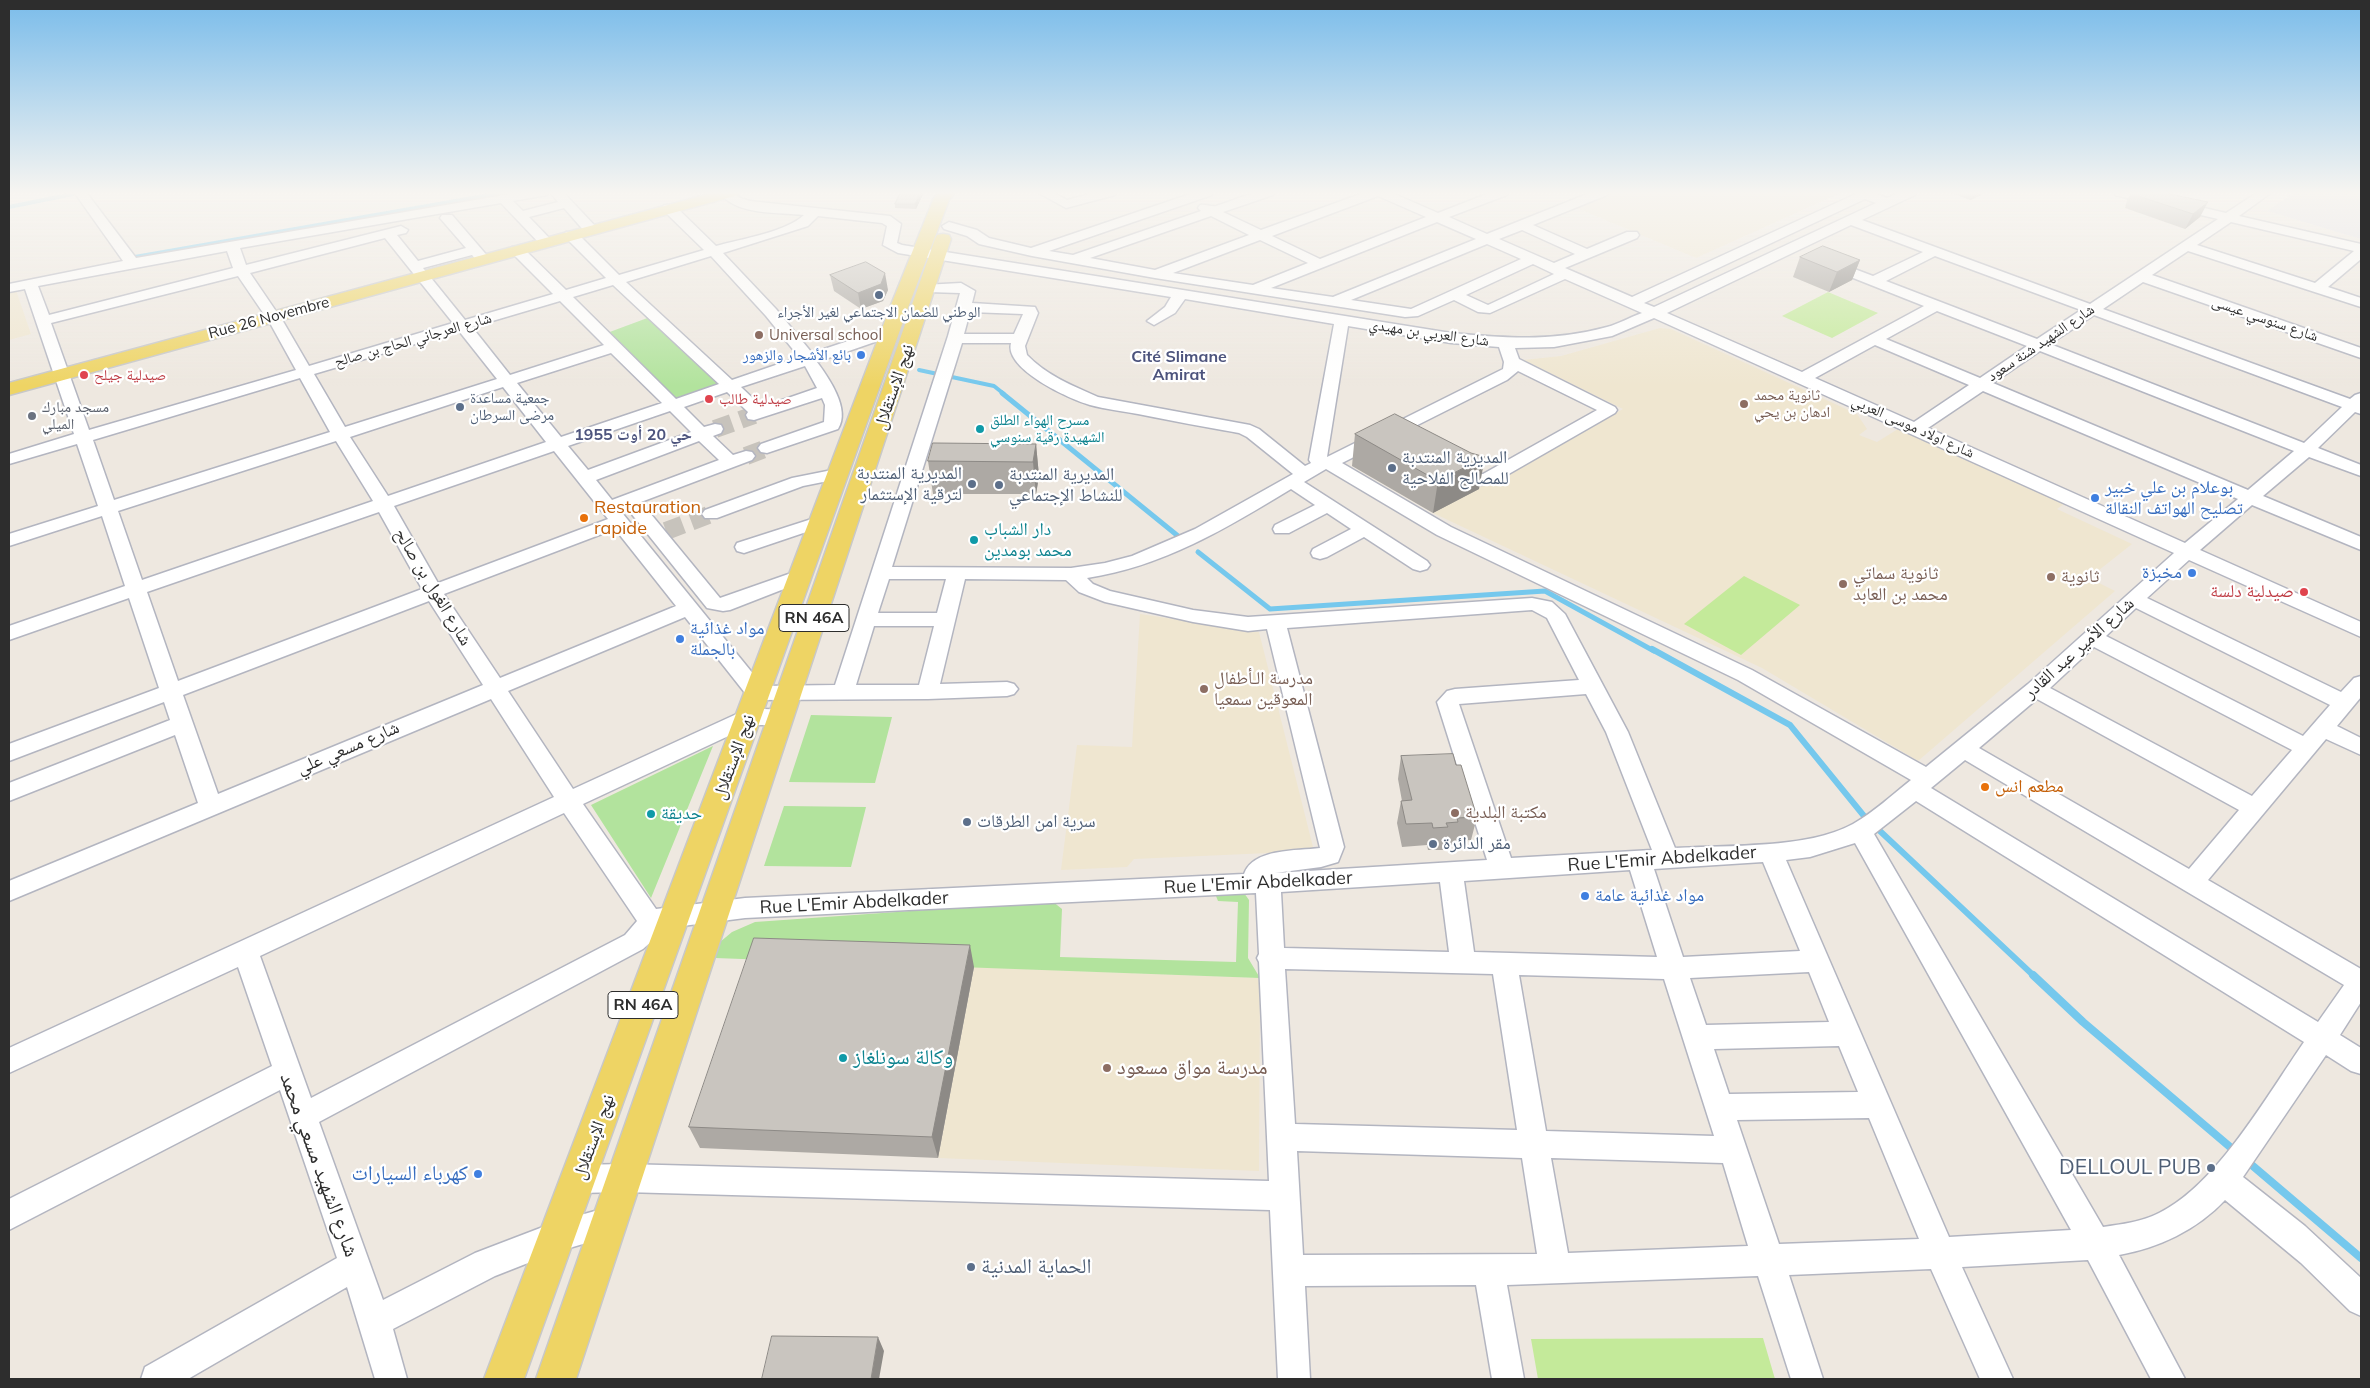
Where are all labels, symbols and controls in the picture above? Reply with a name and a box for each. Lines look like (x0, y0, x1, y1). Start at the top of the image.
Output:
marker: الوطني للضمان الاجتماعي لغير الأجراء (873, 289, 885, 301)
street label: شارع سنوسي عيسى (2210, 292, 2320, 346)
street label: Rue 26 Novembre (207, 293, 331, 343)
street label: شارع الشهيد شنة سعود (1984, 300, 2098, 386)
place label: الوطني للضمان الاجتماعي لغير الأجراء (777, 303, 981, 321)
street label: شارع العرجاني الحاج بن صالح (332, 309, 494, 371)
street label: شارع العربي بن مهيدي (1368, 316, 1490, 350)
place label: Universal school (769, 326, 882, 344)
marker: Universal school (753, 329, 765, 341)
street label: نهج الإستقلال (869, 341, 919, 433)
place label: بائع الأشجار والزهور (743, 346, 851, 364)
district label: Cité Slimane Amirat (1131, 347, 1227, 385)
marker: بائع الأشجار والزهور (855, 349, 867, 361)
place label: صيدلية جيلح (94, 366, 166, 384)
marker: صيدلية جيلح (78, 369, 90, 381)
place label: ثانوية محمد ادهان بن يحي (1754, 386, 1830, 421)
place label: جمعية مساعدة مرضى السرطان (470, 389, 554, 424)
place label: صيدلية طالب (719, 390, 792, 408)
street label: شارع اولاد موسى العربي (1849, 392, 1977, 462)
marker: صيدلية طالب (703, 393, 715, 405)
place label: مسجد مبارك الميلي (42, 398, 109, 433)
marker: ثانوية محمد ادهان بن يحي (1738, 398, 1750, 410)
marker: جمعية مساعدة مرضى السرطان (454, 401, 466, 413)
marker: مسجد مبارك الميلي (26, 410, 38, 422)
place label: مسرح الهواء الطلق الشهيدة رقية سنوسي (990, 411, 1105, 446)
marker: مسرح الهواء الطلق الشهيدة رقية سنوسي (974, 423, 986, 435)
district label: حي 20 أوت 1955 (574, 425, 692, 445)
place label: المديرية المنتدبة للمصالح الفلاحية (1402, 447, 1509, 489)
marker: المديرية المنتدبة للمصالح الفلاحية (1386, 462, 1398, 474)
place label: المديرية المنتدبة لترقية الإستثمار (857, 463, 962, 506)
place label: المديرية المنتدبة للنشاط الإجتماعي (1009, 464, 1122, 506)
place label: بوعلام بن علي خبير تصليح الهواتف النقالة (2105, 477, 2243, 520)
marker: المديرية المنتدبة لترقية الإستثمار (966, 478, 978, 490)
marker: المديرية المنتدبة للنشاط الإجتماعي (993, 479, 1005, 491)
marker: بوعلام بن علي خبير تصليح الهواتف النقالة (2089, 492, 2101, 504)
place label: Restauration rapide (594, 497, 701, 540)
marker: Restauration rapide (578, 512, 590, 524)
place label: دار الشباب محمد بومدين (984, 519, 1072, 562)
street label: شارع الغول بن صالح (389, 524, 477, 650)
marker: دار الشباب محمد بومدين (968, 534, 980, 546)
place label: مخبزة (2142, 562, 2182, 584)
place label: ثانوية سماتي محمد بن العابد (1853, 563, 1948, 606)
place label: ثانوية (2061, 566, 2099, 588)
marker: مخبزة (2186, 567, 2198, 579)
marker: ثانوية (2045, 571, 2057, 583)
marker: ثانوية سماتي محمد بن العابد (1837, 578, 1849, 590)
place label: صيدلية دلسة (2210, 581, 2294, 603)
marker: صيدلية دلسة (2298, 586, 2310, 598)
street label: شارع الأمير عبد القادر (2019, 593, 2139, 703)
road number: RN 46A (779, 604, 849, 632)
place label: مواد غذائية بالجملة (690, 618, 765, 660)
marker: مواد غذائية بالجملة (674, 633, 686, 645)
place label: مدرسة الـأطفال المعوقين سمعيا (1214, 668, 1313, 711)
marker: مدرسة الـأطفال المعوقين سمعيا (1198, 683, 1210, 695)
street label: نهج الإستقلال (709, 711, 759, 803)
street label: شارع مسعي علي (293, 717, 403, 779)
place label: مطعم انس (1995, 776, 2064, 798)
marker: مطعم انس (1979, 781, 1991, 793)
place label: مكتبة البلدية (1465, 802, 1547, 824)
place label: حديقة (661, 803, 702, 825)
marker: مكتبة البلدية (1449, 807, 1461, 819)
marker: حديقة (645, 808, 657, 820)
place label: سرية امن الطرقات (977, 811, 1096, 833)
marker: سرية امن الطرقات (961, 816, 973, 828)
place label: مقر الدائرة (1443, 833, 1511, 855)
marker: مقر الدائرة (1427, 838, 1439, 850)
street label: Rue L'Emir Abdelkader (1567, 842, 1757, 876)
street label: Rue L'Emir Abdelkader (1163, 867, 1353, 899)
place label: مواد غذائية عامة (1595, 885, 1704, 907)
street label: Rue L'Emir Abdelkader (759, 887, 949, 919)
marker: مواد غذائية عامة (1579, 890, 1591, 902)
road number: RN 46A (608, 992, 678, 1018)
place label: وكالة سونلغاز (853, 1045, 953, 1071)
marker: وكالة سونلغاز (837, 1052, 849, 1064)
place label: مدرسة مواق مسعود (1117, 1055, 1268, 1081)
marker: مدرسة مواق مسعود (1101, 1062, 1113, 1074)
street label: شارع الشهيد مسعي محمد (274, 1070, 364, 1260)
street label: نهج الإستقلال (569, 1091, 619, 1183)
place label: DELLOUL PUB (2059, 1155, 2201, 1181)
place label: كهرباء السيارات (351, 1161, 468, 1187)
marker: DELLOUL PUB (2205, 1162, 2217, 1174)
marker: كهرباء السيارات (472, 1168, 484, 1180)
place label: الحماية المدنية (981, 1254, 1092, 1280)
marker: الحماية المدنية (965, 1261, 977, 1273)

